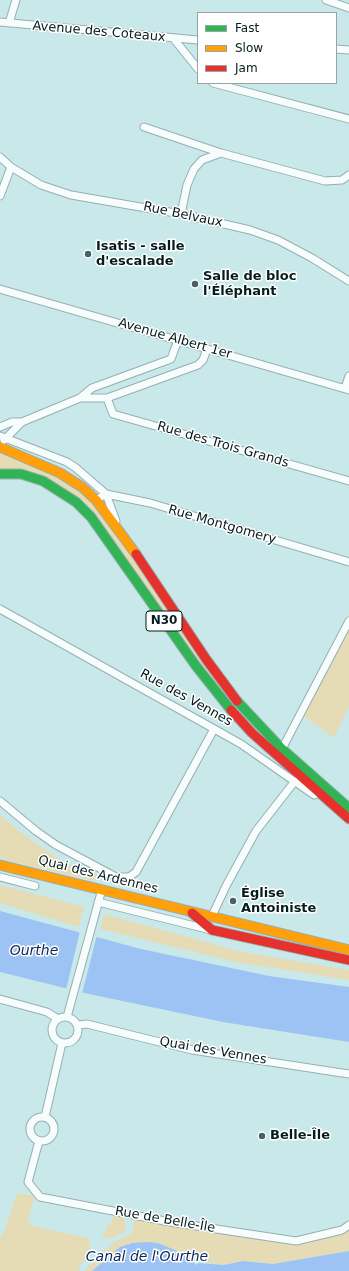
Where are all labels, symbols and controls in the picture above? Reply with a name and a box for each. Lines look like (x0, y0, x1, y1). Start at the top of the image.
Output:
legend (197, 12, 337, 84)
street label: Avenue des Coteaux (32, 18, 166, 46)
text: Fast (235, 21, 259, 35)
text: Slow (235, 41, 263, 55)
text: Jam (235, 61, 258, 75)
street label: Rue Belvaux (142, 199, 224, 231)
place label: Isatis - salle d'escalade (96, 239, 184, 270)
marker: Isatis - salle d'escalade (83, 249, 93, 259)
place label: Salle de bloc l'Éléphant (203, 269, 296, 300)
marker: Salle de bloc l'Éléphant (190, 279, 200, 289)
street label: Avenue Albert 1er (116, 315, 234, 363)
street label: Rue des Trois Grands (155, 419, 291, 471)
street label: Rue Montgomery (166, 502, 278, 548)
road number: N30 (146, 611, 182, 631)
street label: Rue des Vennes (137, 666, 235, 730)
street label: Quai des Ardennes (37, 853, 159, 897)
place label: Église Antoiniste (241, 886, 316, 917)
marker: Église Antoiniste (228, 896, 238, 906)
water label: Ourthe (10, 943, 58, 959)
street label: Quai des Vennes (158, 1034, 268, 1068)
place label: Belle-Île (270, 1128, 330, 1144)
marker: Belle-Île (257, 1131, 267, 1141)
street label: Rue de Belle-Île (114, 1204, 216, 1236)
water label: Canal de l'Ourthe (86, 1249, 208, 1265)

